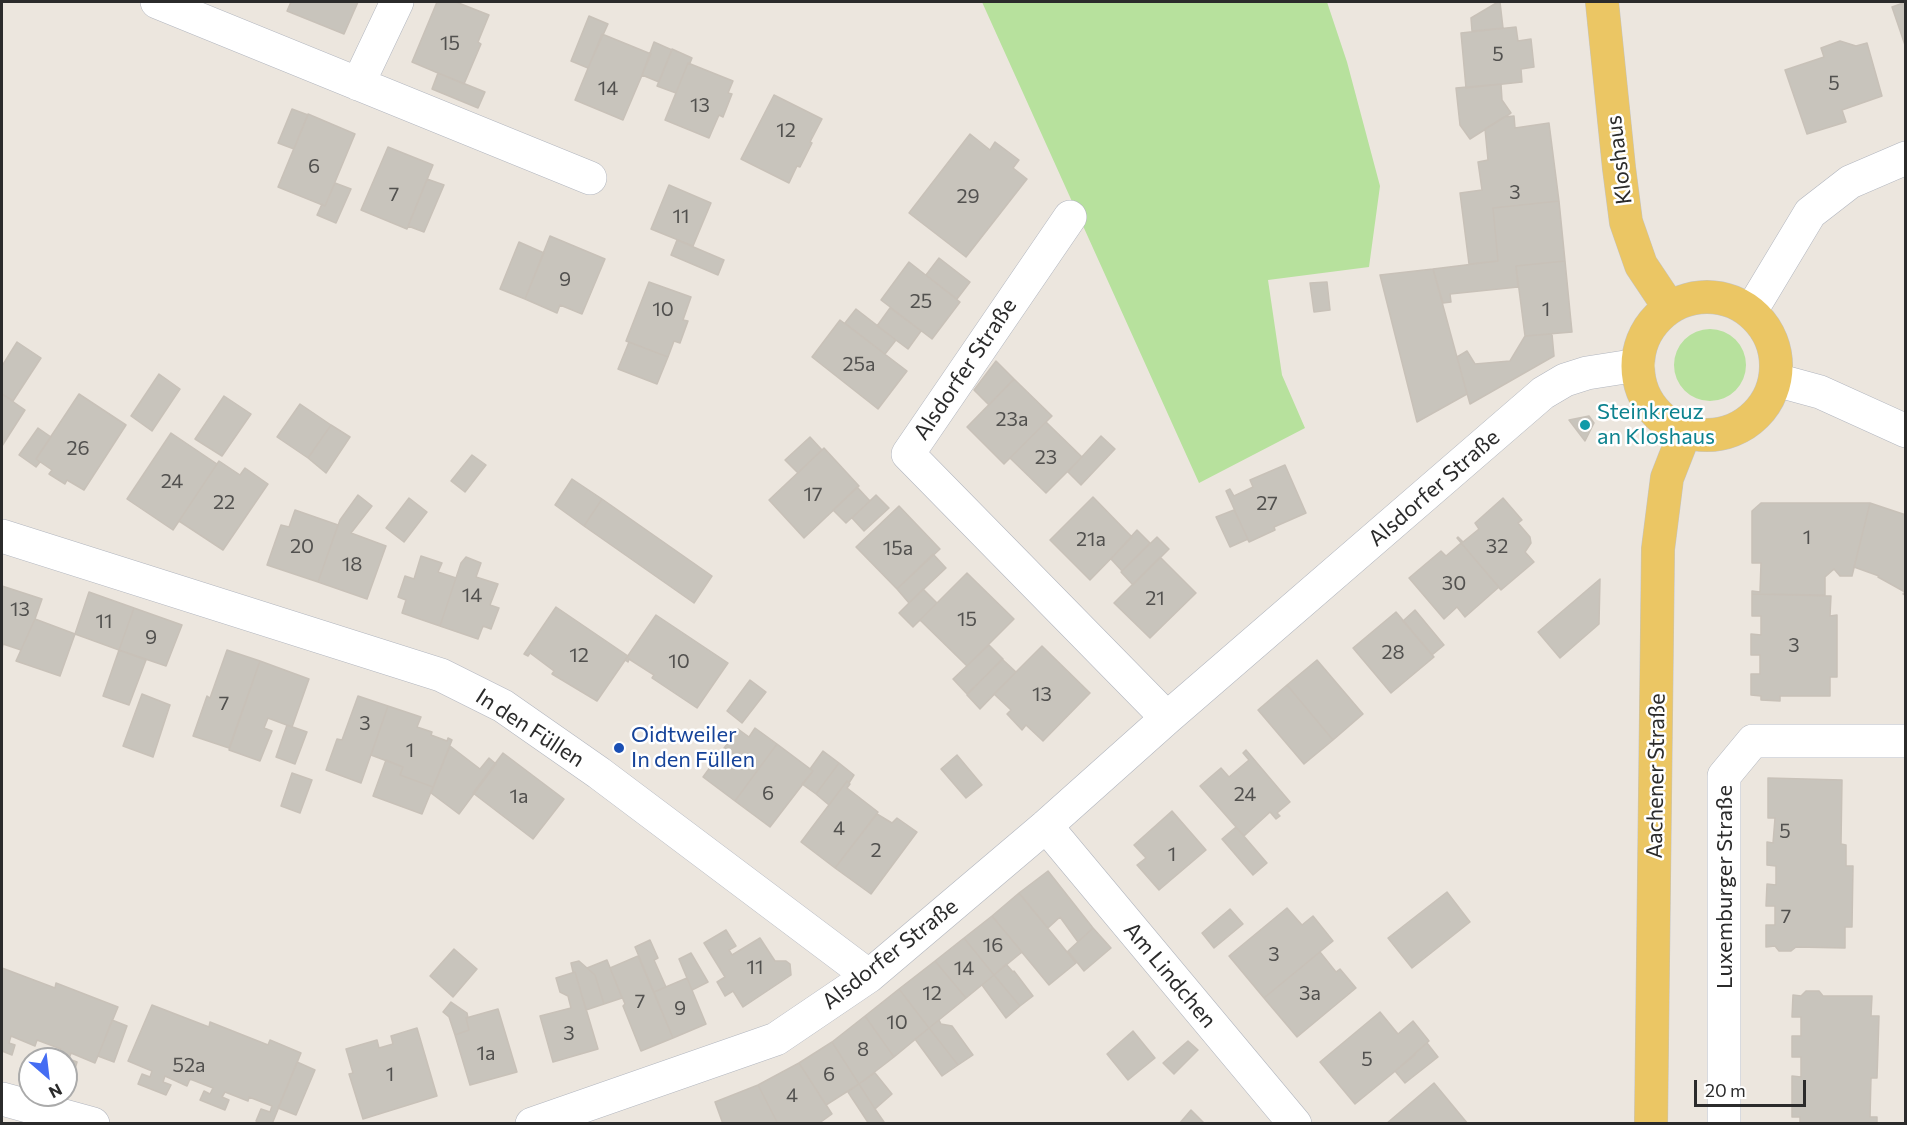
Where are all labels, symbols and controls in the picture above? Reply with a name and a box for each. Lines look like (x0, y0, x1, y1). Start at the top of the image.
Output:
house number: 15 (440, 31, 460, 55)
house number: 5 (1492, 42, 1504, 66)
house number: 5 (1828, 71, 1840, 95)
house number: 14 (598, 76, 618, 100)
house number: 13 (690, 93, 710, 117)
street label: Kloshaus (1600, 114, 1638, 206)
house number: 12 (776, 118, 796, 142)
house number: 6 (308, 154, 320, 178)
house number: 3 (1509, 180, 1521, 204)
house number: 7 (389, 182, 399, 206)
house number: 29 (956, 184, 980, 208)
house number: 11 (672, 204, 690, 228)
house number: 9 (559, 267, 571, 291)
house number: 25 (910, 289, 932, 313)
street label: Alsdorfer Straße (908, 293, 1022, 445)
house number: 10 (652, 297, 674, 321)
house number: 1 (1542, 297, 1550, 321)
house number: 25a (842, 352, 876, 376)
place label: Steinkreuz an Kloshaus (1597, 399, 1715, 451)
house number: 23a (996, 407, 1028, 431)
marker: Steinkreuz an Kloshaus (1578, 418, 1592, 432)
street label: Alsdorfer Straße (1363, 424, 1505, 552)
house number: 26 (66, 436, 90, 460)
house number: 23 (1035, 445, 1057, 469)
house number: 24 (161, 469, 183, 493)
house number: 17 (803, 482, 823, 506)
house number: 22 (213, 490, 235, 514)
house number: 27 (1256, 491, 1278, 515)
house number: 1 (1803, 525, 1811, 549)
house number: 21a (1076, 527, 1106, 551)
house number: 20 (290, 534, 314, 558)
house number: 32 (1486, 534, 1508, 558)
house number: 15a (883, 536, 913, 560)
house number: 18 (342, 552, 362, 576)
house number: 30 (1442, 571, 1466, 595)
house number: 14 (462, 583, 482, 607)
house number: 21 (1145, 586, 1165, 610)
house number: 13 (10, 597, 30, 621)
house number: 15 (957, 607, 977, 631)
house number: 11 (95, 609, 113, 633)
house number: 9 (145, 625, 157, 649)
house number: 3 (1788, 633, 1800, 657)
house number: 28 (1381, 640, 1405, 664)
house number: 12 (569, 643, 589, 667)
house number: 10 (668, 649, 690, 673)
house number: 13 (1032, 682, 1052, 706)
street label: In den Füllen (471, 683, 589, 773)
house number: 7 (219, 691, 229, 715)
street label: Aachener Straße (1641, 693, 1671, 859)
house number: 3 (359, 711, 371, 735)
place label: Oidtweiler In den Füllen (631, 722, 755, 774)
house number: 1 (406, 738, 414, 762)
marker: Oidtweiler In den Füllen (612, 741, 626, 755)
house number: 6 (762, 781, 774, 805)
house number: 24 (1234, 782, 1256, 806)
house number: 1a (509, 784, 529, 808)
street label: Luxemburger Straße (1712, 785, 1738, 989)
house number: 4 (833, 816, 845, 840)
house number: 5 (1779, 819, 1791, 843)
house number: 2 (870, 838, 882, 862)
house number: 1 (1168, 842, 1176, 866)
street label: Alsdorfer Straße (817, 893, 963, 1015)
house number: 7 (1781, 904, 1791, 928)
street label: Am Lindchen (1118, 917, 1222, 1033)
house number: 16 (983, 933, 1003, 957)
house number: 3 (1268, 942, 1280, 966)
house number: 11 (746, 955, 764, 979)
house number: 14 (954, 956, 974, 980)
house number: 12 (922, 981, 942, 1005)
house number: 3a (1299, 981, 1321, 1005)
house number: 7 (635, 989, 645, 1013)
house number: 9 (674, 996, 686, 1020)
house number: 10 (886, 1010, 908, 1034)
house number: 3 (563, 1021, 575, 1045)
house number: 8 (857, 1037, 869, 1061)
house number: 1a (476, 1041, 496, 1065)
north arrow (18, 1047, 78, 1107)
house number: 5 (1361, 1047, 1373, 1071)
house number: 52a (172, 1053, 206, 1077)
house number: 1 (386, 1062, 394, 1086)
house number: 6 (823, 1062, 835, 1086)
scale bar (1697, 1068, 1810, 1106)
text: 20 m (1705, 1079, 1746, 1101)
text: N (46, 1080, 66, 1103)
house number: 4 (786, 1083, 798, 1107)

